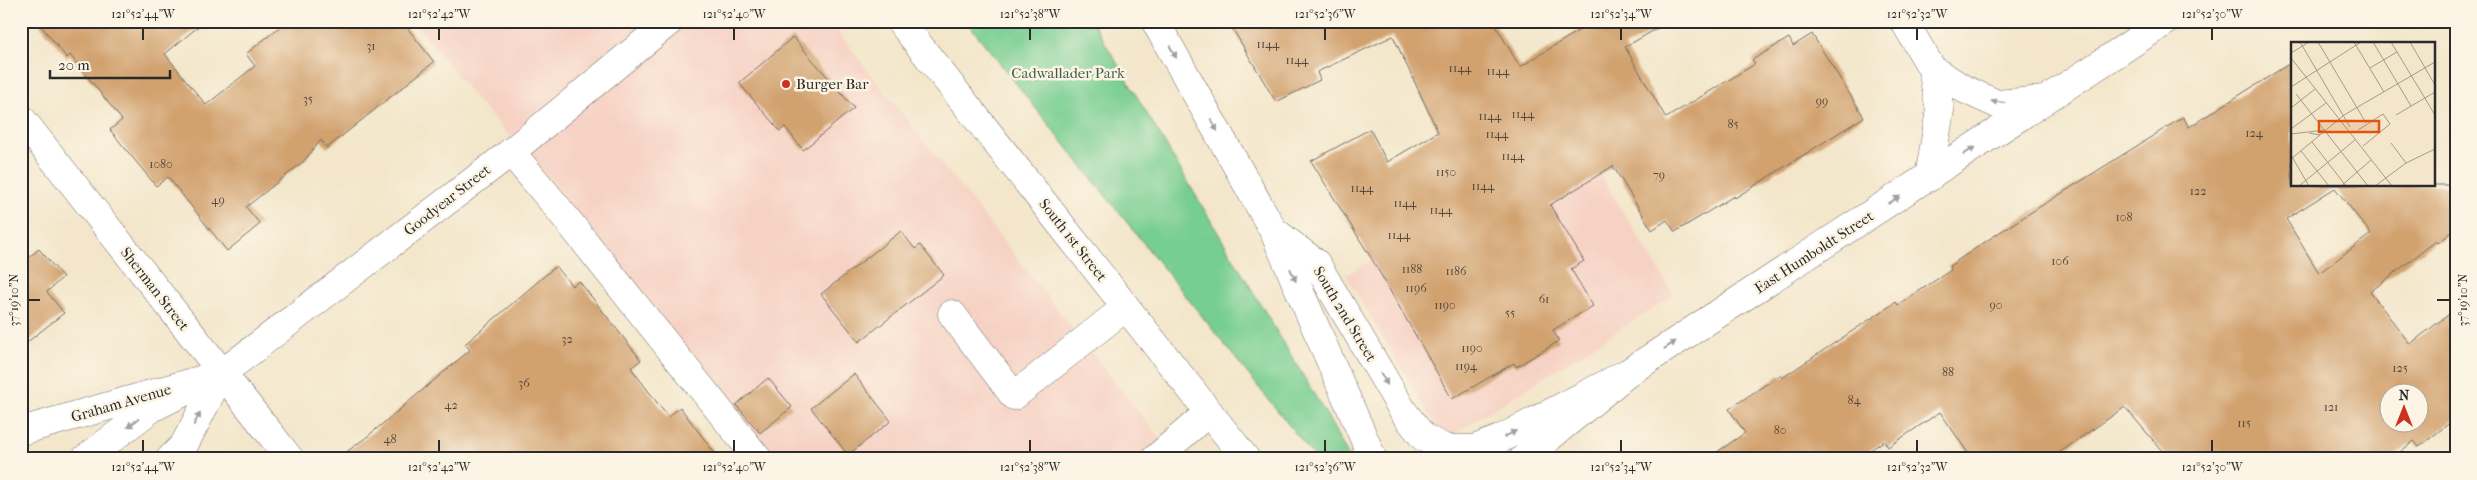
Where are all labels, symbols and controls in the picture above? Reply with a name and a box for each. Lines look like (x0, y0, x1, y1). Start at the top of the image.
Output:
text: 121°52'44"W (111, 7, 176, 21)
text: 121°52'42"W (408, 7, 472, 21)
text: 121°52'40"W (702, 7, 767, 21)
text: 121°52'38"W (1000, 7, 1061, 21)
text: 121°52'36"W (1295, 7, 1357, 21)
text: 121°52'34"W (1590, 7, 1653, 21)
text: 121°52'32"W (1887, 7, 1949, 21)
text: 121°52'30"W (2181, 7, 2244, 21)
house number: 1144 (1257, 37, 1280, 51)
house number: 31 (366, 39, 376, 53)
inset map (2291, 42, 2434, 186)
one-way arrow (1168, 45, 1177, 59)
scale bar (50, 48, 170, 80)
house number: 1144 (1286, 53, 1309, 67)
text: 20 m (58, 56, 90, 74)
house number: 1144 (1449, 61, 1472, 75)
park label: Cadwallader Park (1011, 64, 1125, 82)
house number: 1144 (1487, 64, 1510, 78)
place label: Burger Bar (796, 75, 869, 93)
marker: Burger Bar (780, 78, 792, 90)
house number: 35 (303, 92, 313, 106)
house number: 99 (1816, 94, 1828, 108)
one-way arrow (1990, 98, 2006, 106)
house number: 1144 (1512, 107, 1535, 121)
house number: 1144 (1479, 109, 1502, 123)
house number: 85 (1727, 117, 1739, 131)
one-way arrow (1210, 118, 1218, 133)
house number: 124 (2245, 126, 2264, 140)
house number: 1144 (1486, 127, 1509, 141)
one-way arrow (1963, 146, 1976, 155)
house number: 1144 (1502, 149, 1525, 163)
house number: 1080 (149, 157, 173, 171)
street label: Goodyear Street (400, 160, 494, 239)
house number: 1150 (1436, 165, 1456, 179)
house number: 79 (1653, 168, 1665, 182)
house number: 1144 (1472, 179, 1495, 193)
house number: 1144 (1351, 181, 1374, 195)
house number: 122 (2190, 184, 2206, 198)
house number: 49 (211, 193, 225, 207)
street label: South 1st Street (1035, 195, 1111, 285)
one-way arrow (1888, 195, 1901, 205)
house number: 1144 (1394, 196, 1417, 210)
house number: 1144 (1430, 203, 1453, 217)
street label: East Humboldt Street (1751, 206, 1878, 297)
house number: 108 (2116, 210, 2132, 224)
house number: 1144 (1388, 228, 1411, 242)
street label: Sherman Street (117, 244, 194, 335)
house number: 106 (2051, 254, 2069, 268)
house number: 1188 (1402, 262, 1422, 276)
street label: South 2nd Street (1309, 263, 1381, 365)
house number: 1186 (1445, 264, 1467, 278)
one-way arrow (1289, 268, 1297, 282)
text: 37°19'10"N (7, 274, 21, 326)
text: 37°19'10"N (2456, 274, 2470, 326)
house number: 1196 (1405, 281, 1427, 295)
house number: 61 (1539, 292, 1549, 306)
house number: 1190 (1434, 298, 1456, 312)
house number: 90 (1990, 298, 2002, 312)
house number: 55 (1505, 306, 1515, 320)
house number: 32 (561, 332, 573, 346)
house number: 1190 (1461, 341, 1483, 355)
one-way arrow (1663, 341, 1677, 350)
house number: 1194 (1455, 359, 1478, 373)
house number: 125 (2392, 361, 2408, 375)
house number: 88 (1942, 365, 1954, 379)
one-way arrow (1380, 372, 1389, 386)
house number: 36 (518, 376, 530, 390)
street label: Graham Avenue (69, 380, 174, 426)
north arrow (2380, 382, 2430, 432)
text: N (2399, 387, 2410, 404)
house number: 84 (1847, 393, 1861, 407)
house number: 42 (444, 398, 458, 412)
house number: 121 (2324, 400, 2338, 414)
one-way arrow (193, 412, 201, 427)
house number: 115 (2237, 416, 2251, 430)
one-way arrow (127, 417, 140, 428)
house number: 80 (1774, 423, 1786, 437)
one-way arrow (1502, 430, 1517, 438)
house number: 48 (383, 432, 397, 446)
text: 121°52'44"W (111, 460, 176, 474)
text: 121°52'42"W (408, 460, 472, 474)
text: 121°52'40"W (702, 460, 767, 474)
text: 121°52'38"W (1000, 460, 1061, 474)
text: 121°52'36"W (1295, 460, 1357, 474)
text: 121°52'34"W (1590, 460, 1653, 474)
text: 121°52'32"W (1887, 460, 1949, 474)
text: 121°52'30"W (2181, 460, 2244, 474)

